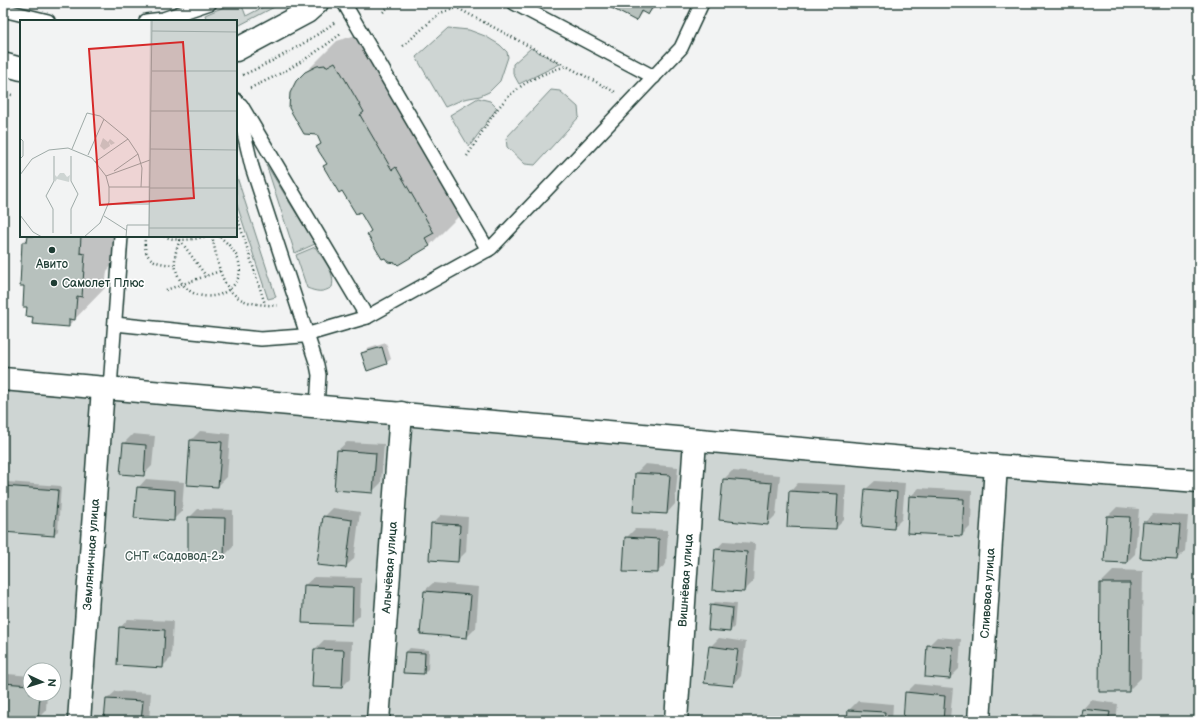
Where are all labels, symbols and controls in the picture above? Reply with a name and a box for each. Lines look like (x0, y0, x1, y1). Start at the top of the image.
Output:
inset map (20, 20, 237, 237)
marker: Авито (47, 245, 57, 255)
place label: Авито (35, 257, 68, 272)
place label: Самолет Плюс (62, 276, 144, 291)
marker: Самолет Плюс (49, 278, 59, 288)
street label: Земляничная улица (80, 498, 103, 611)
street label: Алычёвая улица (379, 521, 401, 615)
street label: Вишнёвая улица (675, 533, 697, 628)
street label: Сливовая улица (978, 548, 999, 639)
park label: СНТ «Садовод-2» (125, 549, 225, 564)
north arrow (22, 662, 62, 702)
text: N (45, 678, 58, 687)

